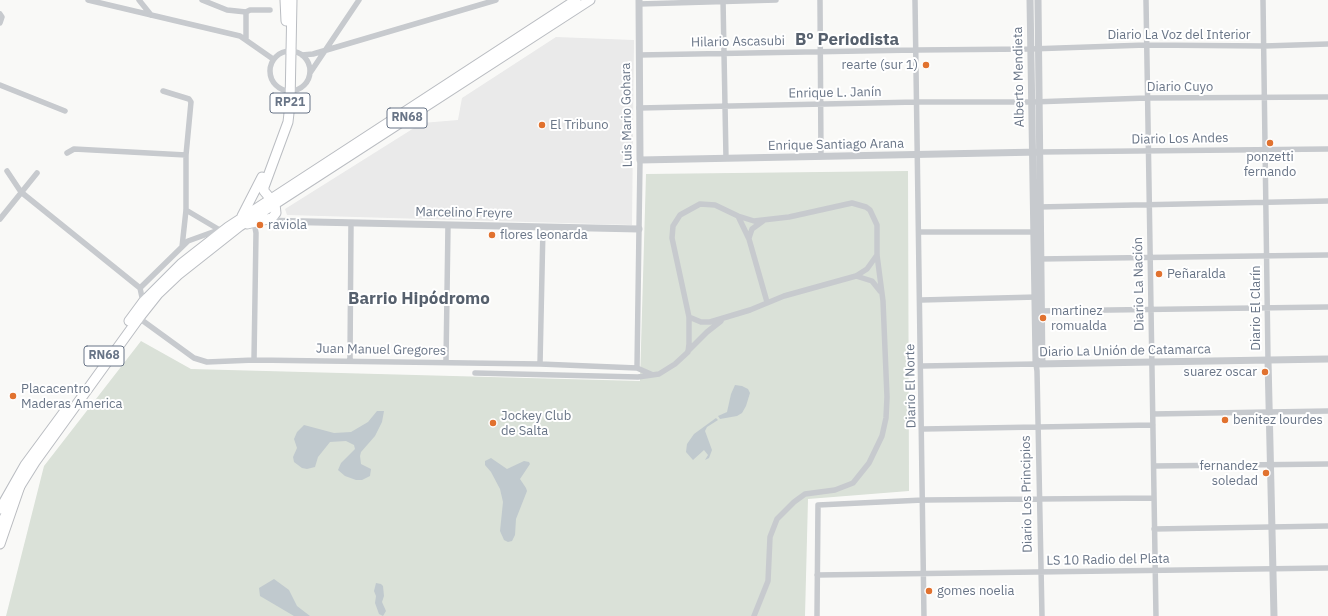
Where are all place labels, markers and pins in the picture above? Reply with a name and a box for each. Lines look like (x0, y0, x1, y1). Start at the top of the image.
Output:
place label: rearte (sur 1) (842, 57, 918, 73)
marker: rearte (sur 1) (921, 60, 931, 70)
place label: El Tribuno (550, 117, 609, 133)
marker: El Tribuno (537, 120, 547, 130)
marker: ponzetti fernando (1265, 138, 1275, 148)
place label: ponzetti fernando (1244, 149, 1296, 180)
place label: raviola (268, 217, 307, 233)
marker: raviola (255, 220, 265, 230)
place label: flores leonarda (500, 227, 588, 243)
marker: flores leonarda (487, 230, 497, 240)
place label: Peñaralda (1167, 266, 1226, 282)
marker: Peñaralda (1154, 269, 1164, 279)
place label: martinez romualda (1051, 303, 1107, 334)
marker: martinez romualda (1038, 313, 1048, 323)
place label: suarez oscar (1184, 364, 1257, 380)
marker: suarez oscar (1260, 367, 1270, 377)
place label: Placacentro Maderas America (21, 381, 123, 412)
marker: Placacentro Maderas America (8, 391, 18, 401)
place label: Jockey Club de Salta (501, 408, 571, 439)
place label: benitez lourdes (1233, 412, 1323, 428)
marker: benitez lourdes (1220, 415, 1230, 425)
marker: Jockey Club de Salta (488, 418, 498, 428)
place label: fernandez soledad (1200, 458, 1258, 489)
marker: fernandez soledad (1261, 468, 1271, 478)
place label: gomes noelia (937, 583, 1014, 599)
marker: gomes noelia (924, 586, 934, 596)

